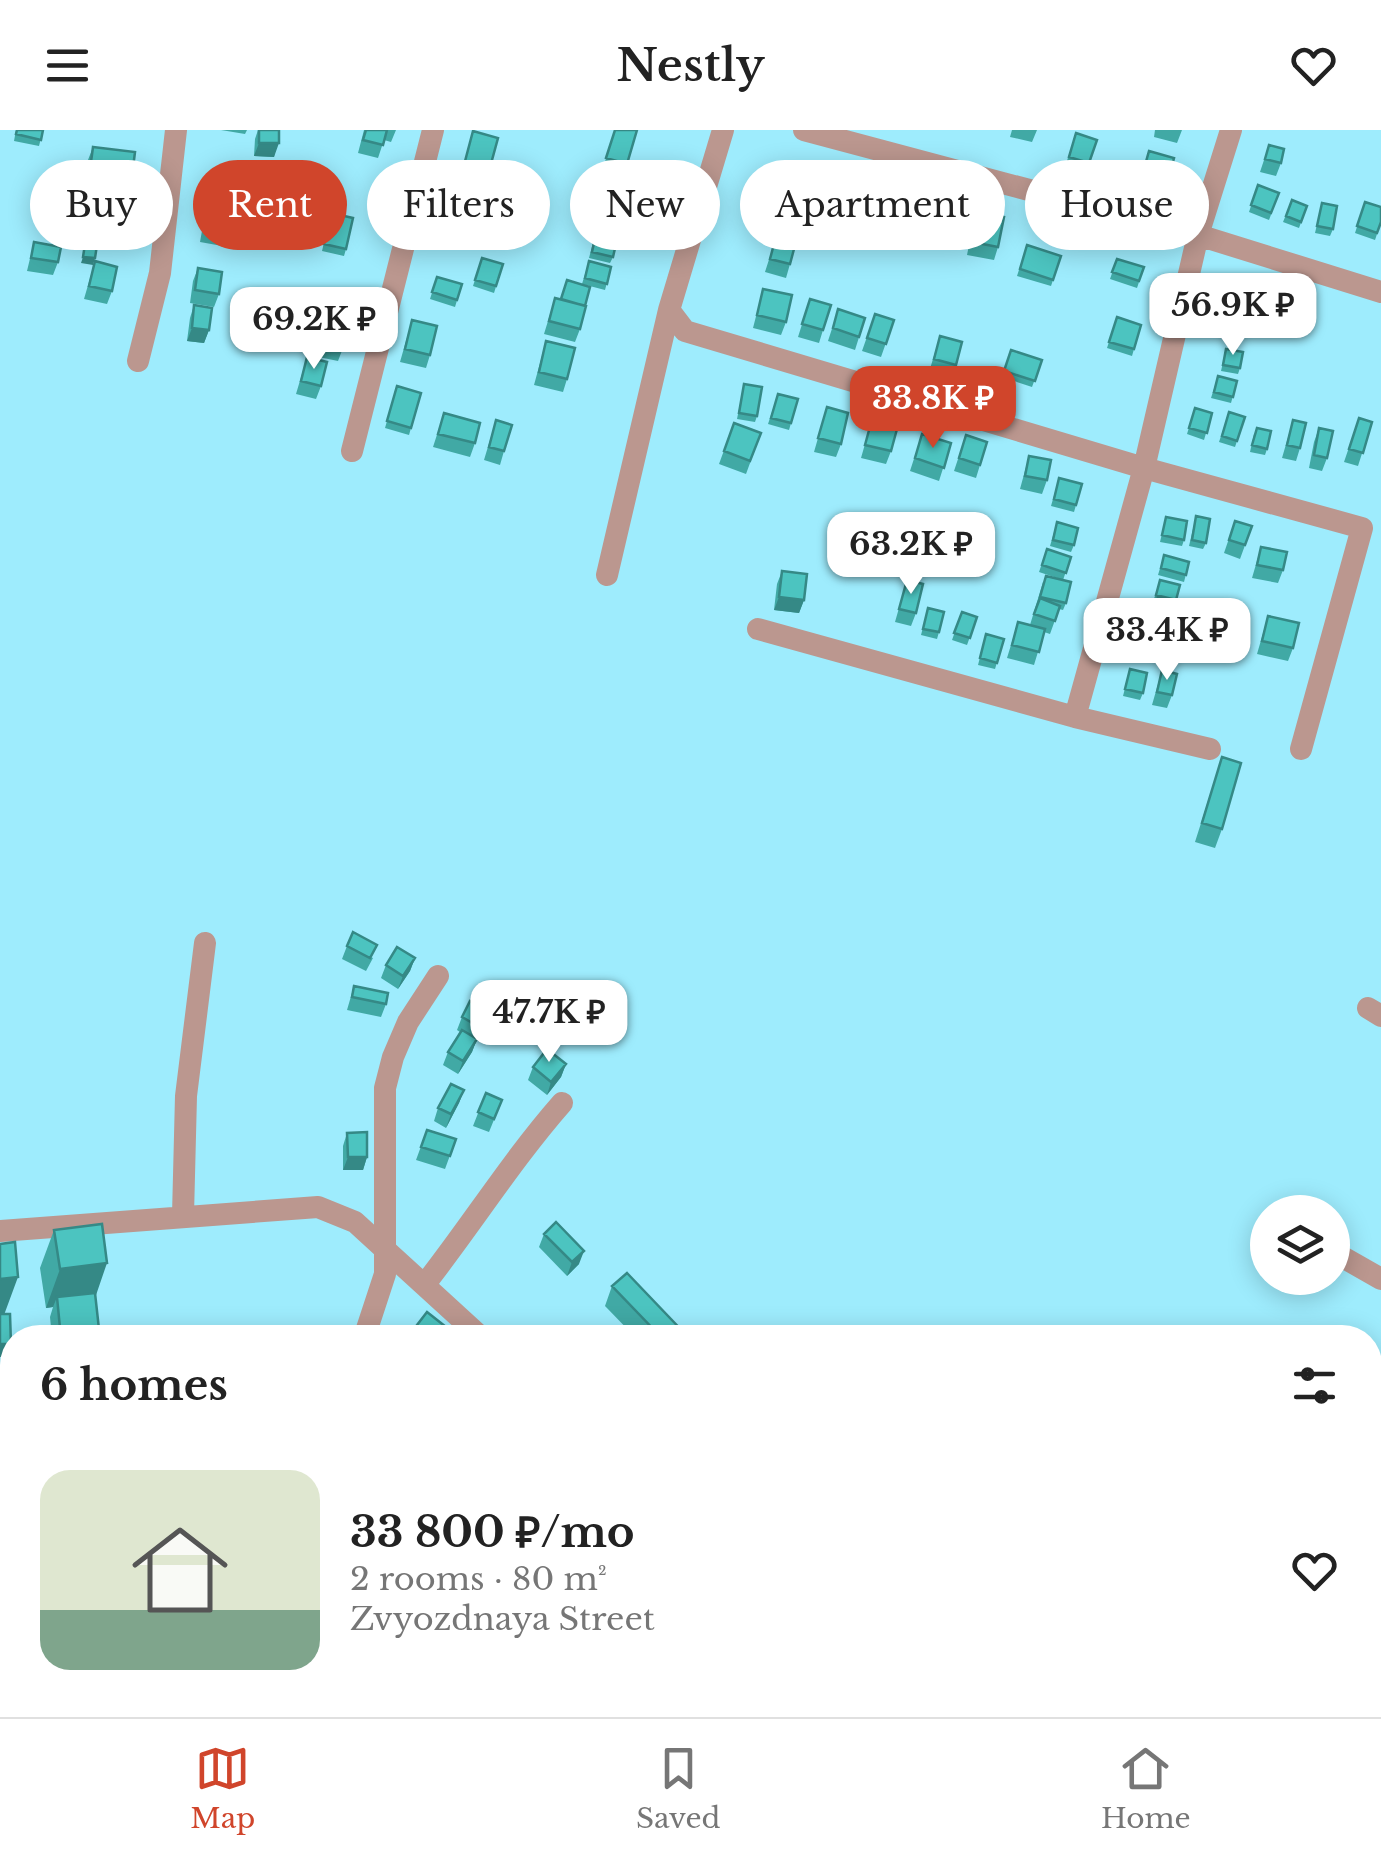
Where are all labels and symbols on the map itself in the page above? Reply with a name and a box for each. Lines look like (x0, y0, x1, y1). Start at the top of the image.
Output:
pin: 56.9K ₽ (1141, 273, 1325, 358)
pin: 69.2K ₽ (222, 287, 406, 372)
pin: 33.8K ₽ (841, 366, 1025, 451)
pin: 63.2K ₽ (819, 512, 1003, 597)
pin: 33.4K ₽ (1075, 598, 1259, 683)
pin: 47.7K ₽ (457, 980, 641, 1065)

